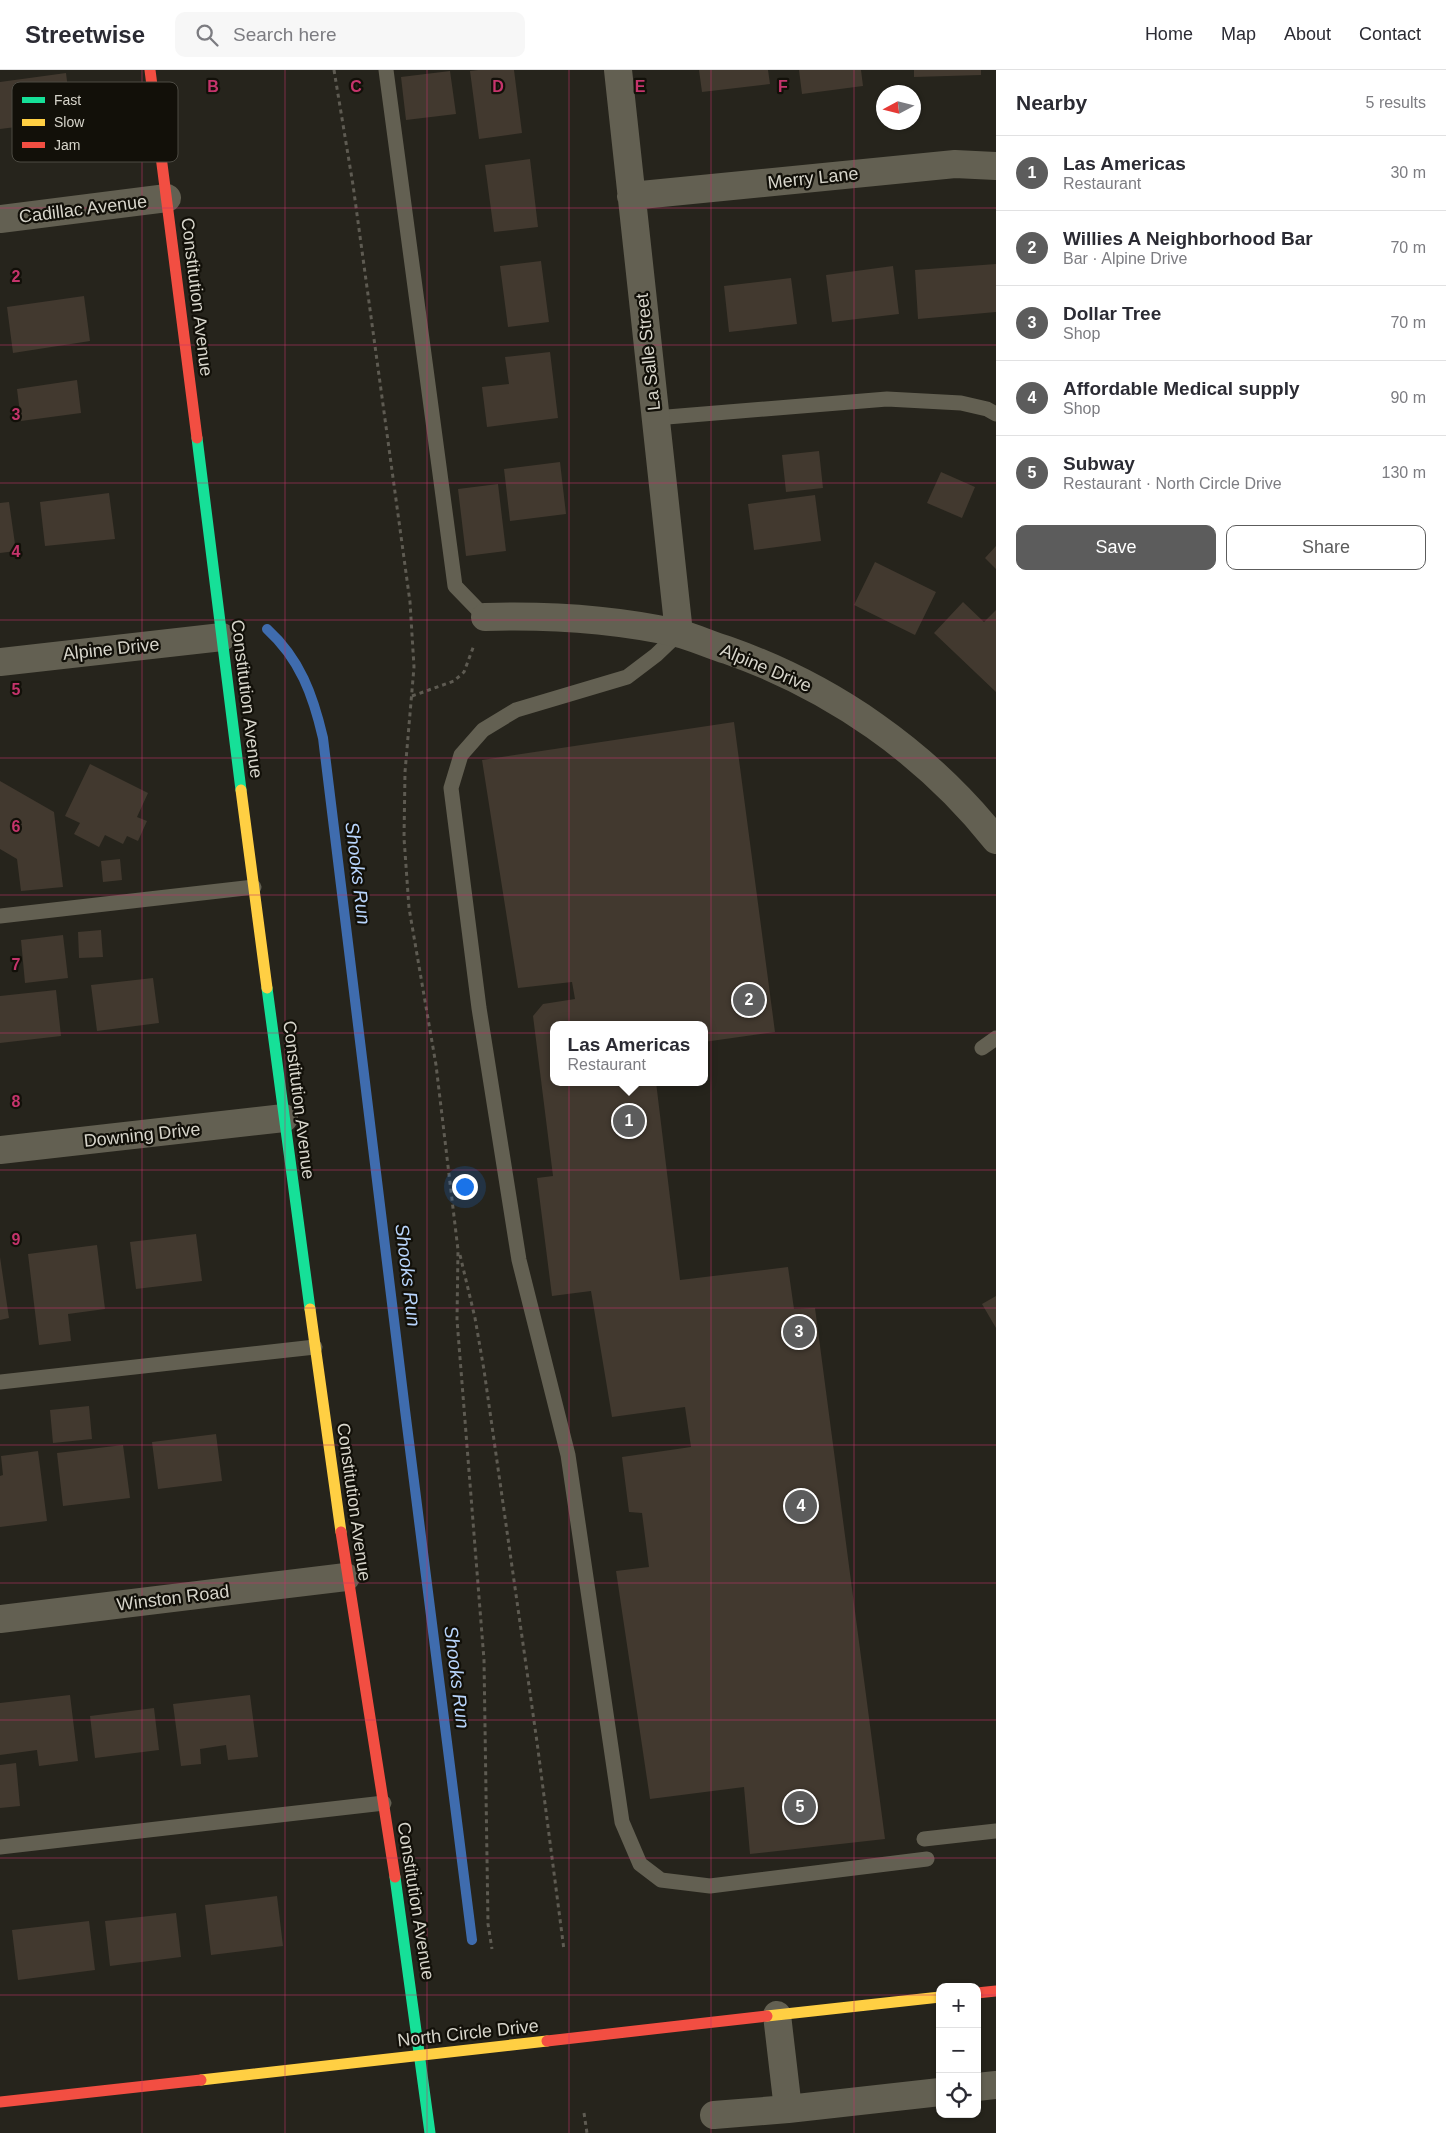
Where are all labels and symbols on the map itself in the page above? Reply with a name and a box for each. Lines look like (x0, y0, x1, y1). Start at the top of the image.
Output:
text: B (207, 78, 219, 95)
text: C (350, 78, 362, 95)
text: D (492, 78, 504, 95)
text: E (635, 78, 646, 95)
text: F (778, 78, 788, 95)
legend (12, 82, 178, 162)
north arrow (876, 85, 921, 130)
text: Fast (54, 92, 81, 108)
text: Slow (54, 114, 85, 130)
text: Jam (54, 137, 80, 153)
street label: Merry Lane (767, 163, 859, 193)
street label: Cadillac Avenue (18, 191, 148, 227)
street label: Constitution Avenue (177, 216, 217, 378)
text: 2 (12, 268, 21, 285)
street label: La Salle Street (632, 292, 664, 412)
text: 3 (12, 406, 21, 423)
text: 4 (12, 543, 21, 560)
street label: Constitution Avenue (227, 618, 267, 780)
street label: Alpine Drive (62, 634, 160, 664)
street label: Alpine Drive (717, 640, 815, 696)
text: 5 (12, 681, 21, 698)
text: 6 (12, 818, 21, 835)
water label: Shooks Run (341, 820, 375, 926)
text: 7 (12, 956, 21, 973)
pin: 2 (733, 981, 765, 1019)
street label: Constitution Avenue (279, 1019, 319, 1181)
text: 8 (12, 1093, 21, 1110)
pin: 1 (613, 1102, 645, 1140)
street label: Downing Drive (83, 1119, 201, 1151)
your location (452, 1174, 478, 1200)
water label: Shooks Run (391, 1222, 425, 1328)
text: 9 (12, 1231, 21, 1248)
pin: 3 (783, 1313, 815, 1351)
street label: Constitution Avenue (333, 1421, 375, 1583)
pin: 4 (785, 1487, 817, 1525)
street label: Winston Road (116, 1581, 230, 1615)
water label: Shooks Run (440, 1624, 474, 1730)
pin: 5 (784, 1788, 816, 1826)
street label: Constitution Avenue (394, 1821, 438, 1981)
street label: North Circle Drive (396, 2016, 540, 2050)

